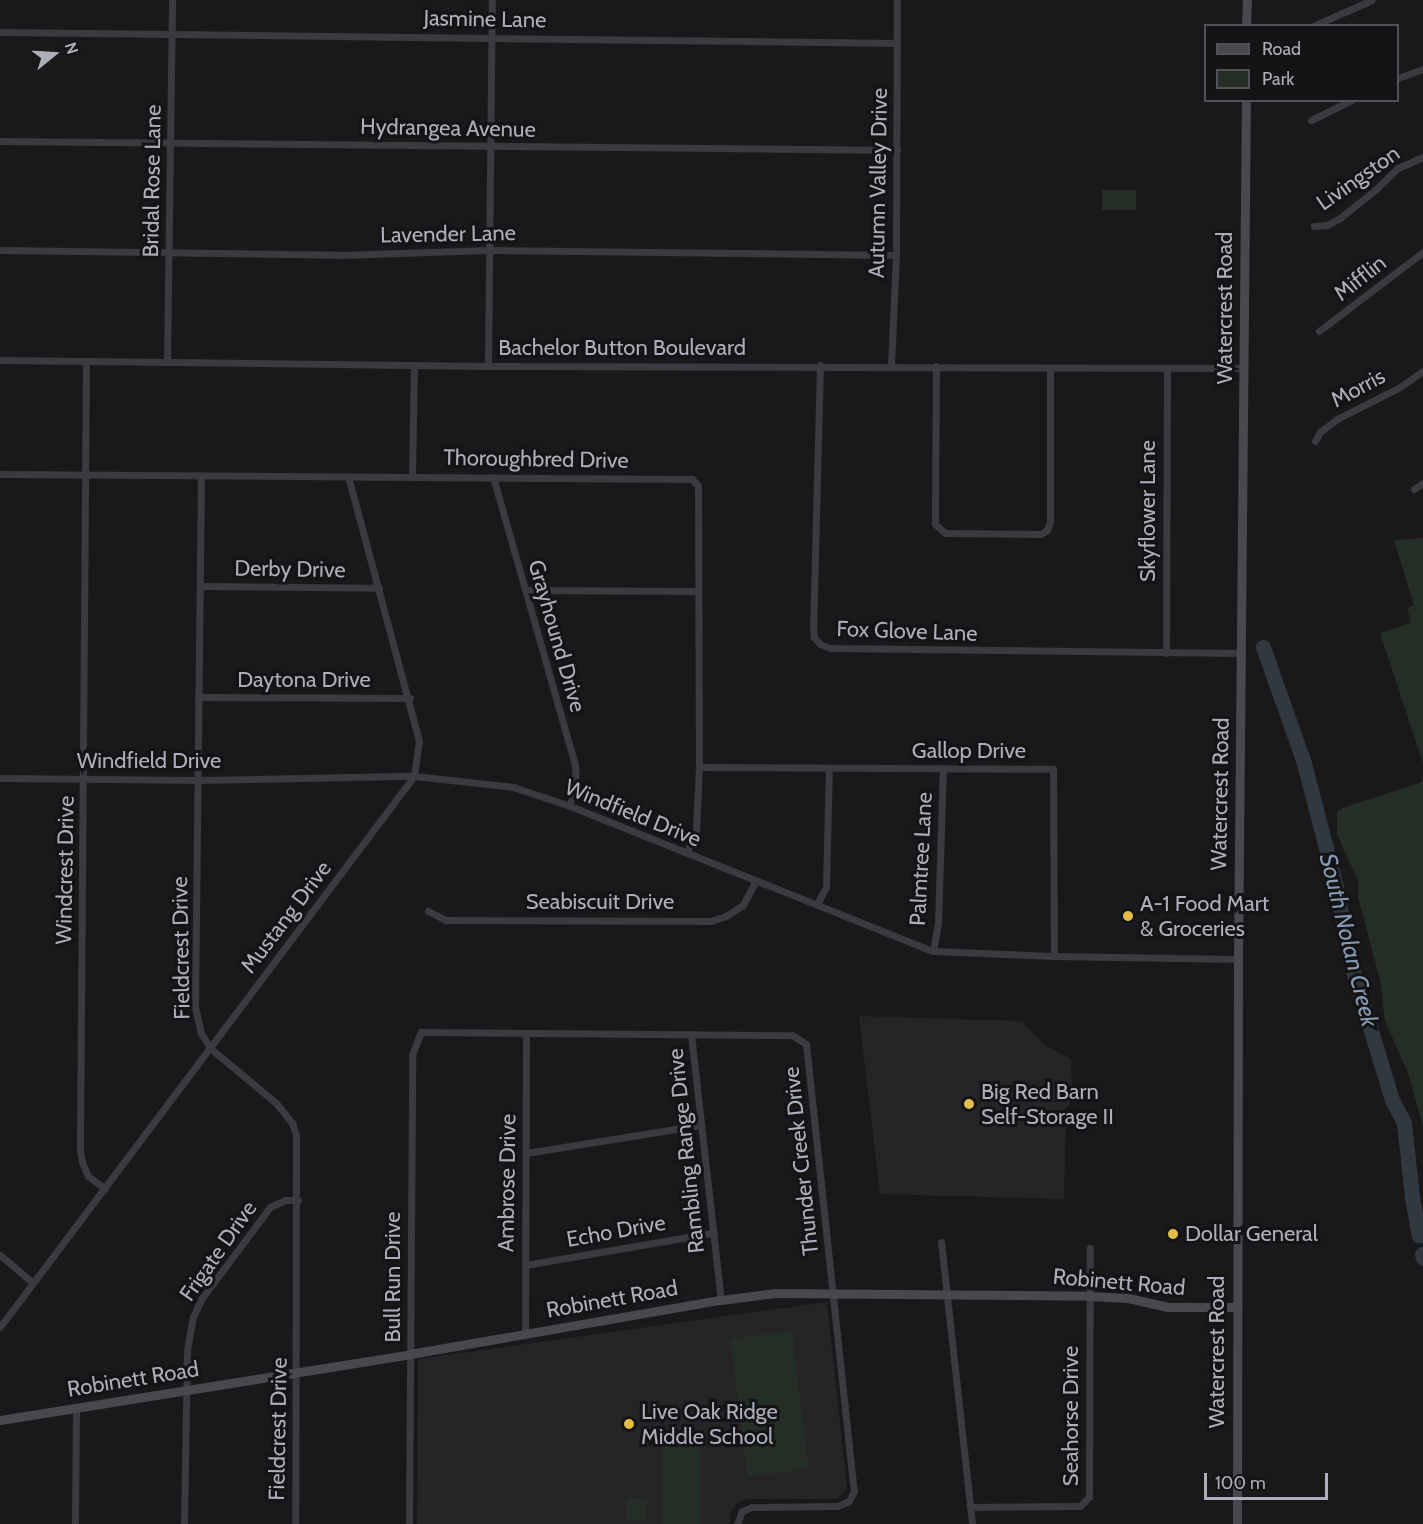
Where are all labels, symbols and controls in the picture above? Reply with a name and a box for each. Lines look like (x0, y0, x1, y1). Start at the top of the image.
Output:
street label: Jasmine Lane (423, 5, 547, 33)
north arrow (24, 24, 84, 84)
legend (1204, 24, 1399, 102)
text: Road (1262, 38, 1301, 60)
text: N (61, 40, 82, 57)
text: Park (1262, 68, 1294, 90)
street label: Autumn Valley Drive (863, 88, 893, 278)
street label: Bridal Rose Lane (137, 104, 167, 258)
street label: Hydrangea Avenue (360, 113, 536, 143)
street label: Livingston (1311, 140, 1405, 216)
street label: Lavender Lane (380, 220, 516, 248)
street label: Watercrest Road (1212, 232, 1238, 384)
street label: Mifflin (1329, 249, 1391, 307)
street label: Bachelor Button Boulevard (498, 335, 746, 361)
street label: Morris (1326, 363, 1390, 413)
street label: Skyflower Lane (1135, 440, 1161, 582)
street label: Thoroughbred Drive (443, 444, 629, 474)
street label: Derby Drive (234, 555, 346, 583)
street label: Grayhound Drive (523, 557, 591, 715)
street label: Fox Glove Lane (836, 615, 978, 647)
street label: Daytona Drive (237, 667, 371, 693)
street label: Watercrest Road (1205, 717, 1235, 871)
street label: Gallop Drive (912, 738, 1026, 764)
street label: Windfield Drive (77, 748, 221, 774)
street label: Windfield Drive (561, 774, 705, 852)
street label: Palmtree Lane (904, 791, 938, 927)
street label: Windcrest Drive (51, 795, 79, 945)
water label: South Nolan Creek (1314, 850, 1384, 1030)
street label: Mustang Drive (235, 856, 337, 978)
street label: Fieldcrest Drive (167, 876, 195, 1020)
street label: Seabiscuit Drive (526, 889, 674, 915)
place label: A-1 Food Mart & Groceries (1140, 890, 1269, 942)
marker: A-1 Food Mart & Groceries (1121, 909, 1135, 923)
street label: Rambling Range Drive (662, 1047, 710, 1255)
street label: Thunder Creek Drive (778, 1065, 824, 1257)
place label: Big Red Barn Self-Storage II (981, 1078, 1114, 1130)
marker: Big Red Barn Self-Storage II (962, 1097, 976, 1111)
street label: Ambrose Drive (493, 1114, 521, 1252)
street label: Frigate Drive (174, 1196, 262, 1306)
street label: Echo Drive (564, 1209, 668, 1253)
street label: Bull Run Drive (380, 1211, 406, 1343)
place label: Dollar General (1185, 1221, 1318, 1247)
marker: Dollar General (1166, 1227, 1180, 1241)
street label: Robinett Road (1052, 1263, 1186, 1301)
street label: Robinett Road (544, 1274, 680, 1324)
street label: Watercrest Road (1204, 1276, 1230, 1428)
street label: Seahorse Drive (1058, 1346, 1084, 1486)
street label: Robinett Road (65, 1356, 201, 1402)
street label: Fieldcrest Drive (264, 1357, 292, 1501)
place label: Live Oak Ridge Middle School (641, 1398, 778, 1450)
marker: Live Oak Ridge Middle School (622, 1417, 636, 1431)
scale bar (1207, 1461, 1332, 1499)
text: 100 m (1215, 1472, 1266, 1494)

